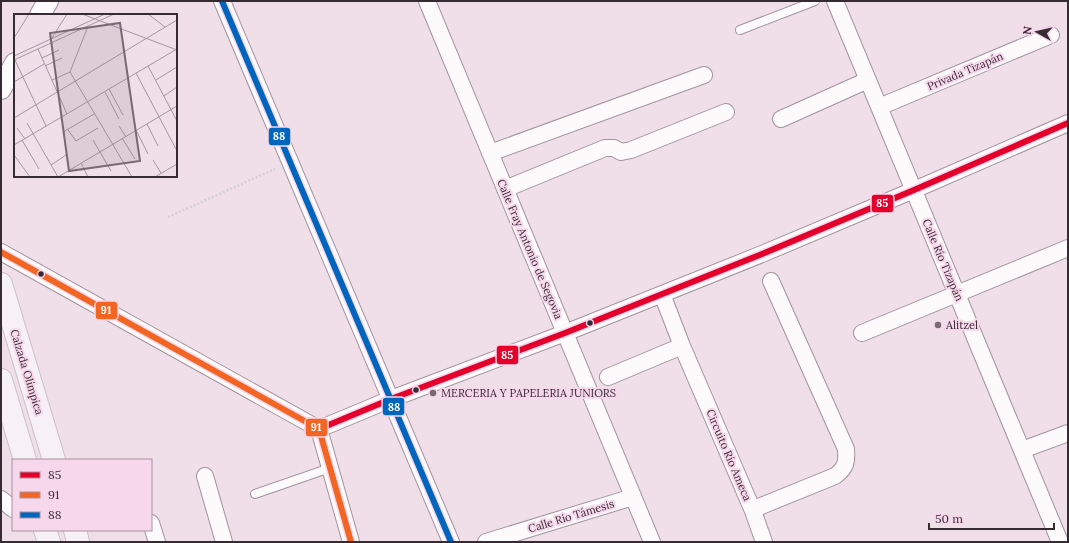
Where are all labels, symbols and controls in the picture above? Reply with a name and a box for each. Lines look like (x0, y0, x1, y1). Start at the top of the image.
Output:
north arrow (1017, 12, 1057, 52)
inset map (14, 14, 177, 177)
text: N (1020, 25, 1035, 36)
street label: Privada Tizapán (925, 49, 1005, 93)
line badge: 88 (268, 127, 291, 146)
text: 88 (273, 129, 285, 143)
street label: Calle Fray Antonio de Segovia (494, 177, 566, 321)
line badge: 85 (871, 194, 894, 213)
text: 85 (876, 196, 888, 210)
street label: Calle Río Tizapán (919, 217, 967, 303)
unlabelled marker (36, 269, 46, 279)
line badge: 91 (95, 301, 118, 320)
text: 91 (101, 303, 112, 317)
unlabelled marker (585, 318, 595, 328)
place label: Alitzel (945, 318, 978, 332)
marker: Alitzel (933, 320, 943, 330)
street label: Calzada Olímpica (7, 328, 47, 417)
line badge: 85 (496, 345, 519, 365)
text: 85 (501, 348, 513, 362)
unlabelled marker (411, 385, 421, 395)
place label: MERCERIA Y PAPELERIA JUNIORS (441, 386, 616, 400)
marker: MERCERIA Y PAPELERIA JUNIORS (428, 388, 438, 398)
line badge: 88 (382, 397, 405, 416)
text: 88 (388, 400, 400, 414)
street label: Circuito Río Ameca (703, 407, 755, 503)
line badge: 91 (305, 418, 328, 437)
text: 91 (311, 420, 322, 434)
legend (12, 459, 152, 531)
text: 85 (48, 467, 61, 482)
text: 91 (48, 487, 59, 502)
street label: Calle Río Támesis (526, 496, 616, 536)
scale bar (929, 505, 1054, 531)
text: 88 (48, 507, 62, 522)
text: 50 m (935, 511, 963, 526)

